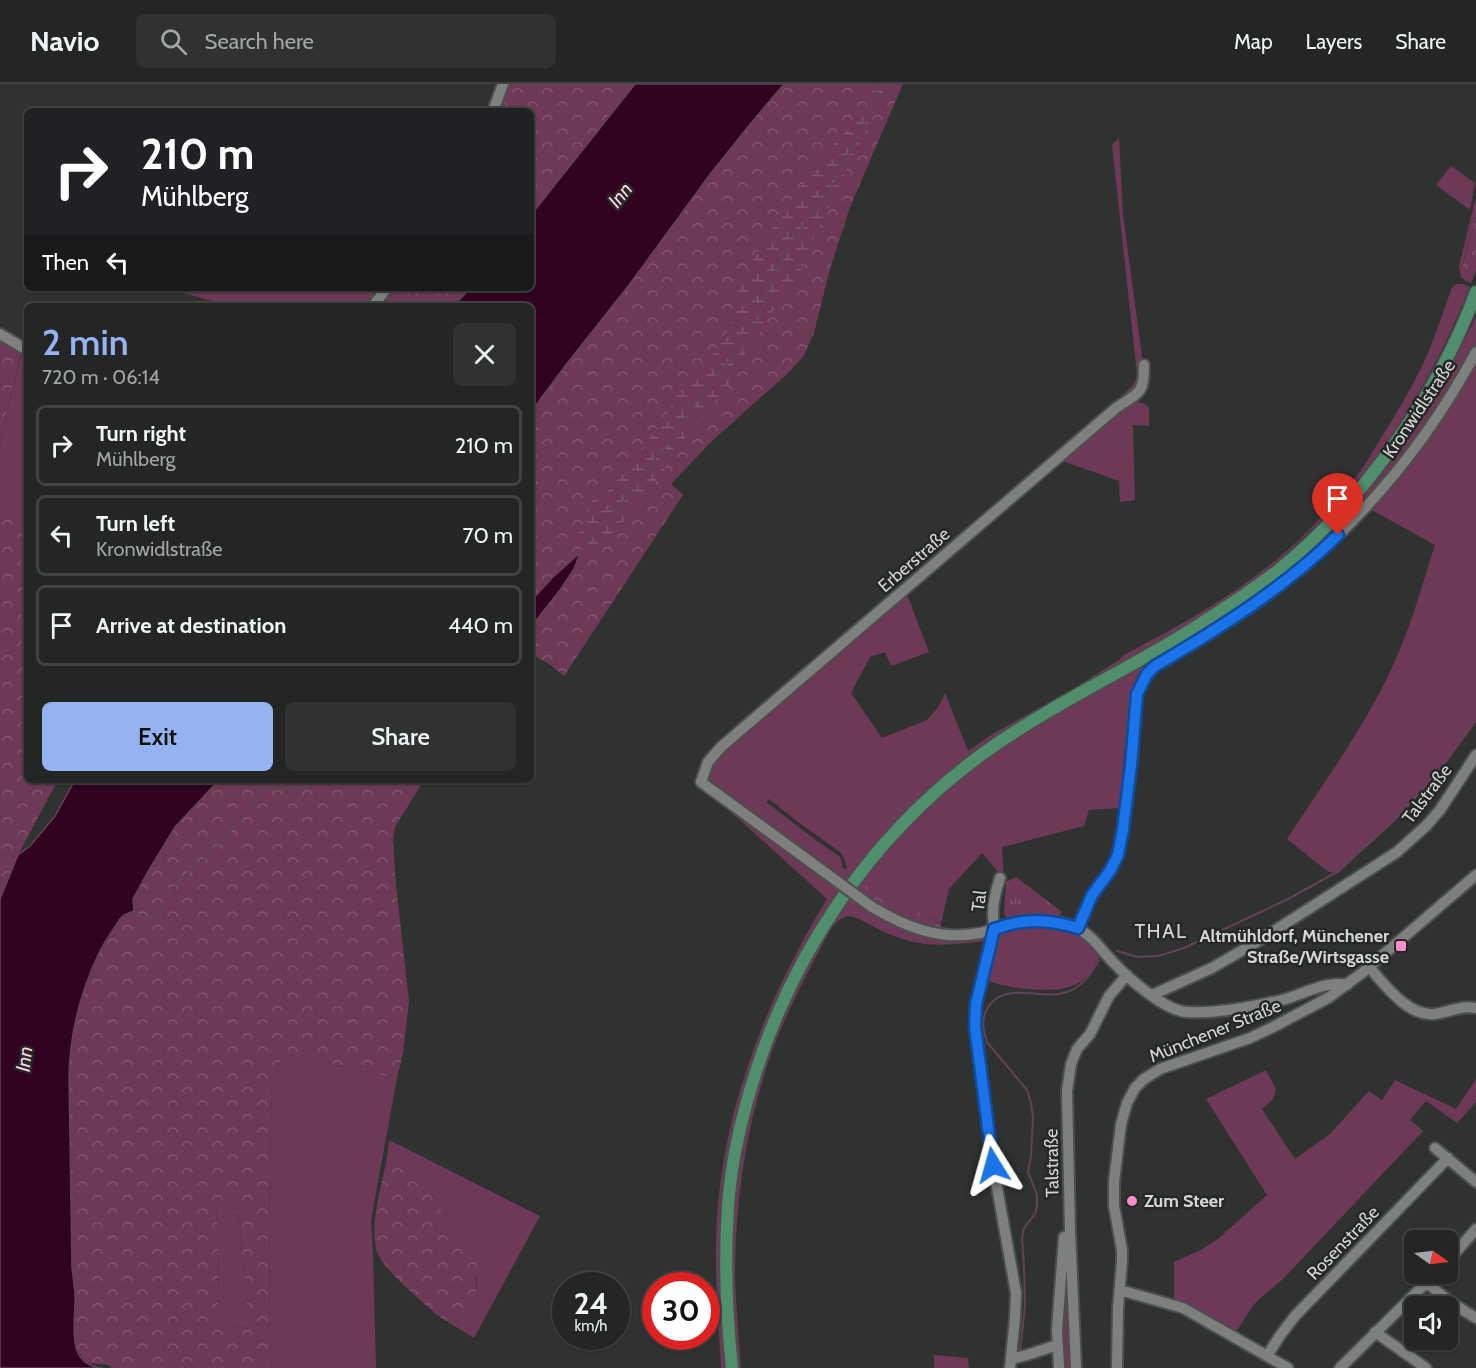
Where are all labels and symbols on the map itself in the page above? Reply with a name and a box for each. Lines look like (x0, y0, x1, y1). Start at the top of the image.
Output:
water label: Inn (603, 178, 637, 212)
street label: Kronwidlstraße (1378, 356, 1460, 462)
pin (1312, 473, 1363, 535)
street label: Erberstraße (874, 523, 954, 597)
street label: Talstraße (1398, 760, 1456, 828)
street label: Tal (967, 888, 991, 913)
district label: THAL (1134, 919, 1188, 943)
place label: Altmühldorf, Münchener Straße/Wirtsgasse (1199, 925, 1389, 968)
marker: Altmühldorf, Münchener Straße/Wirtsgasse (1394, 939, 1408, 953)
street label: Münchener Straße (1146, 995, 1284, 1067)
water label: Inn (11, 1045, 37, 1073)
street label: Talstraße (1040, 1129, 1064, 1197)
position arrow (961, 1133, 1025, 1197)
place label: Zum Steer (1144, 1190, 1224, 1212)
marker: Zum Steer (1125, 1194, 1139, 1208)
street label: Rosenstraße (1302, 1201, 1384, 1285)
north arrow (1404, 1230, 1458, 1284)
speed limit sign: 30 (642, 1272, 720, 1350)

